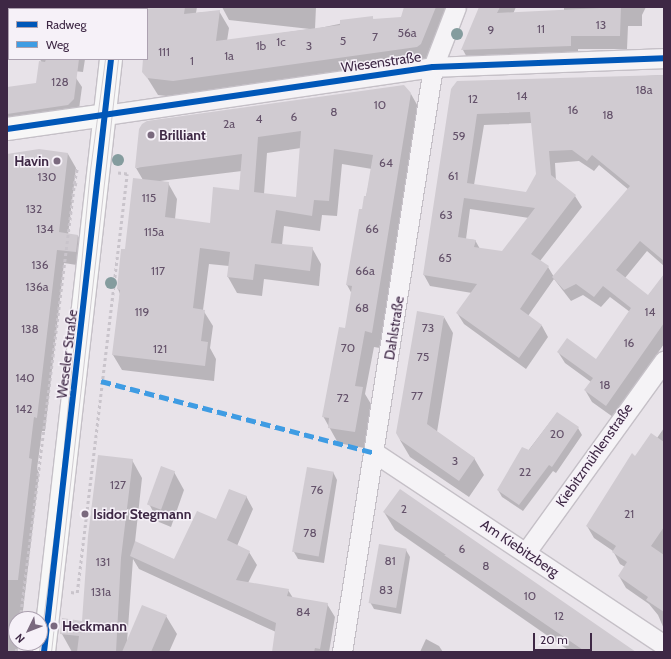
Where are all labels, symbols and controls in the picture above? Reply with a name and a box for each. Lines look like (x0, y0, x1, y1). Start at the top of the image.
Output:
legend (8, 8, 148, 60)
text: Radweg (46, 17, 86, 32)
house number: 13 (596, 18, 606, 32)
house number: 11 (537, 22, 545, 36)
house number: 9 (488, 23, 494, 37)
house number: 56a (397, 26, 417, 40)
house number: 7 (372, 30, 378, 44)
house number: 5 (340, 34, 346, 48)
house number: 1c (276, 35, 286, 49)
text: Weg (46, 37, 69, 52)
house number: 1b (256, 39, 266, 53)
house number: 3 (306, 39, 312, 53)
house number: 111 (158, 45, 170, 59)
street label: Wiesenstraße (340, 48, 422, 76)
house number: 1a (224, 49, 234, 63)
house number: 1 (190, 54, 194, 68)
house number: 128 (51, 75, 69, 89)
house number: 18a (636, 83, 652, 97)
house number: 14 (517, 89, 527, 103)
house number: 12 (468, 92, 478, 106)
house number: 10 (374, 98, 386, 112)
house number: 16 (568, 103, 578, 117)
house number: 8 (330, 105, 338, 119)
house number: 18 (602, 108, 614, 122)
house number: 6 (291, 110, 297, 124)
house number: 4 (256, 112, 262, 126)
house number: 2a (223, 117, 235, 131)
place label: Brilliant (159, 127, 206, 143)
house number: 59 (452, 129, 466, 143)
marker: Brilliant (146, 130, 156, 140)
place label: Havin (14, 153, 49, 169)
marker: Havin (52, 156, 62, 166)
house number: 64 (379, 156, 393, 170)
house number: 61 (448, 169, 458, 183)
house number: 130 (38, 170, 56, 184)
house number: 115 (142, 191, 156, 205)
house number: 132 (26, 202, 42, 216)
house number: 63 (439, 208, 453, 222)
house number: 134 (36, 222, 54, 236)
house number: 66 (365, 222, 379, 236)
house number: 115a (144, 225, 164, 239)
house number: 65 (438, 251, 452, 265)
house number: 136 (31, 258, 49, 272)
house number: 117 (151, 264, 165, 278)
house number: 66a (355, 264, 375, 278)
house number: 136a (26, 280, 48, 294)
street label: Dahlstraße (381, 295, 407, 361)
house number: 68 (355, 301, 369, 315)
house number: 119 (135, 305, 149, 319)
house number: 14 (645, 305, 655, 319)
street label: Weseler Straße (53, 308, 81, 400)
house number: 73 (422, 321, 434, 335)
house number: 138 (21, 322, 39, 336)
house number: 16 (624, 336, 634, 350)
house number: 70 (341, 341, 355, 355)
house number: 121 (153, 342, 167, 356)
house number: 75 (417, 350, 429, 364)
house number: 140 (15, 371, 35, 385)
house number: 18 (599, 378, 611, 392)
house number: 77 (411, 389, 423, 403)
house number: 72 (337, 391, 349, 405)
street label: Kiebitzmühlenstraße (552, 400, 636, 510)
house number: 142 (15, 402, 33, 416)
house number: 20 (550, 427, 564, 441)
house number: 3 (452, 454, 458, 468)
house number: 22 (519, 465, 531, 479)
house number: 127 (110, 478, 126, 492)
house number: 76 (311, 483, 323, 497)
house number: 2 (401, 502, 407, 516)
place label: Isidor Stegmann (93, 506, 191, 522)
house number: 21 (624, 507, 634, 521)
marker: Isidor Stegmann (80, 509, 90, 519)
street label: Am Kiebitzberg (478, 516, 562, 580)
house number: 78 (303, 526, 317, 540)
house number: 6 (459, 542, 465, 556)
house number: 81 (384, 554, 396, 568)
house number: 131 (96, 555, 110, 569)
house number: 8 (482, 559, 490, 573)
house number: 83 (379, 583, 393, 597)
house number: 131a (91, 585, 111, 599)
house number: 10 (524, 589, 536, 603)
house number: 84 (296, 605, 310, 619)
house number: 12 (554, 609, 564, 623)
north arrow (8, 611, 48, 651)
place label: Heckmann (62, 618, 127, 634)
marker: Heckmann (49, 621, 59, 631)
scale bar (535, 625, 594, 651)
text: N (12, 631, 28, 646)
text: 20 m (540, 632, 568, 647)

